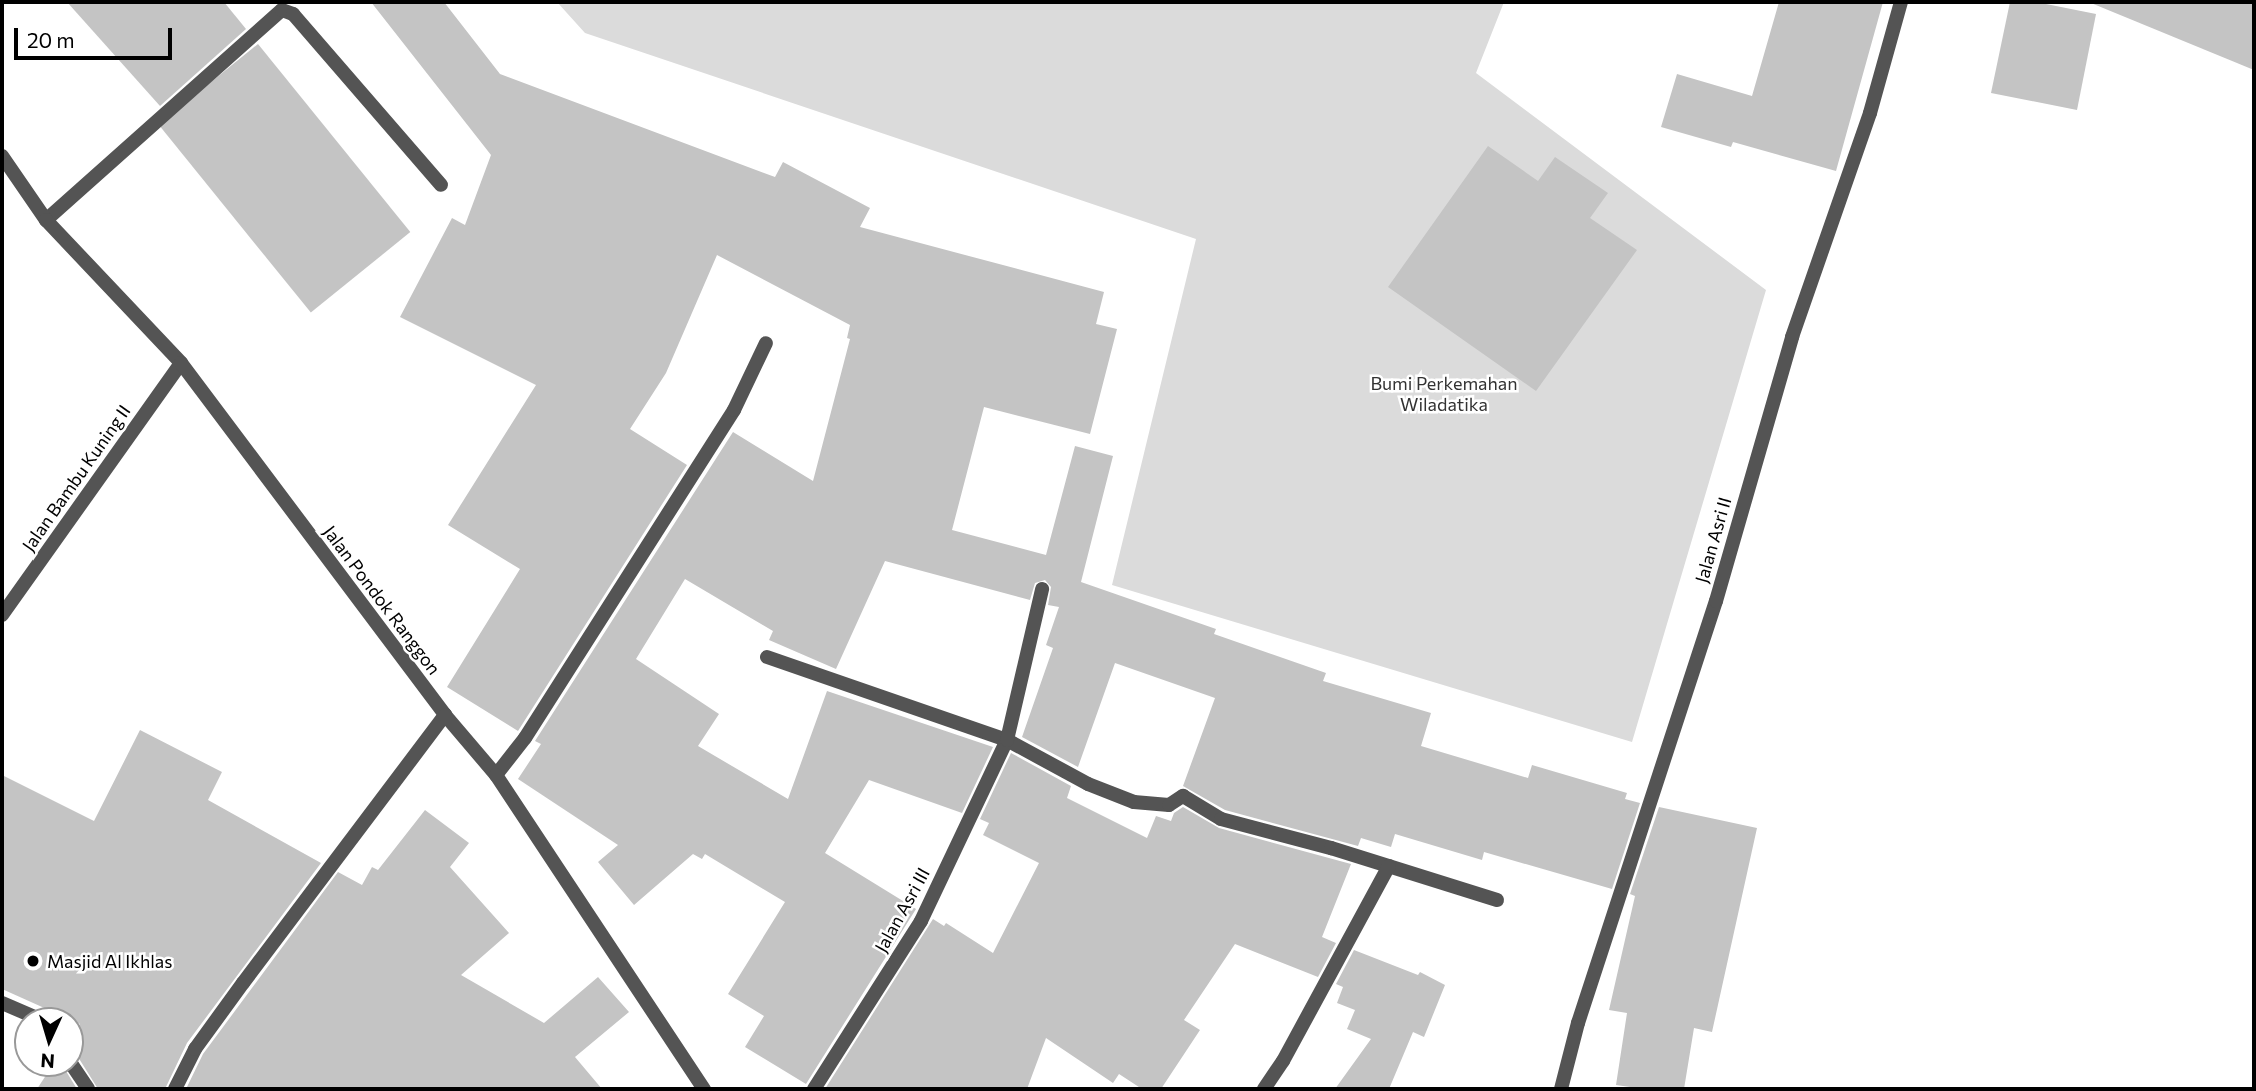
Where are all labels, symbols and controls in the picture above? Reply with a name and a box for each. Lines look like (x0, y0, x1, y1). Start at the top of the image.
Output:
scale bar (18, 14, 175, 58)
text: 20 m (27, 27, 75, 52)
park label: Bumi Perkemahan Wiladatika (1370, 373, 1518, 416)
street label: Jalan Bambu Kuning II (17, 401, 135, 555)
street label: Jalan Asri II (1690, 495, 1736, 585)
street label: Jalan Pondok Ranggon (319, 521, 445, 679)
street label: Jalan Asri III (870, 864, 934, 956)
place label: Masjid Al Ikhlas (47, 950, 172, 972)
marker: Masjid Al Ikhlas (25, 953, 41, 969)
north arrow (14, 1007, 84, 1077)
text: N (40, 1049, 56, 1073)

